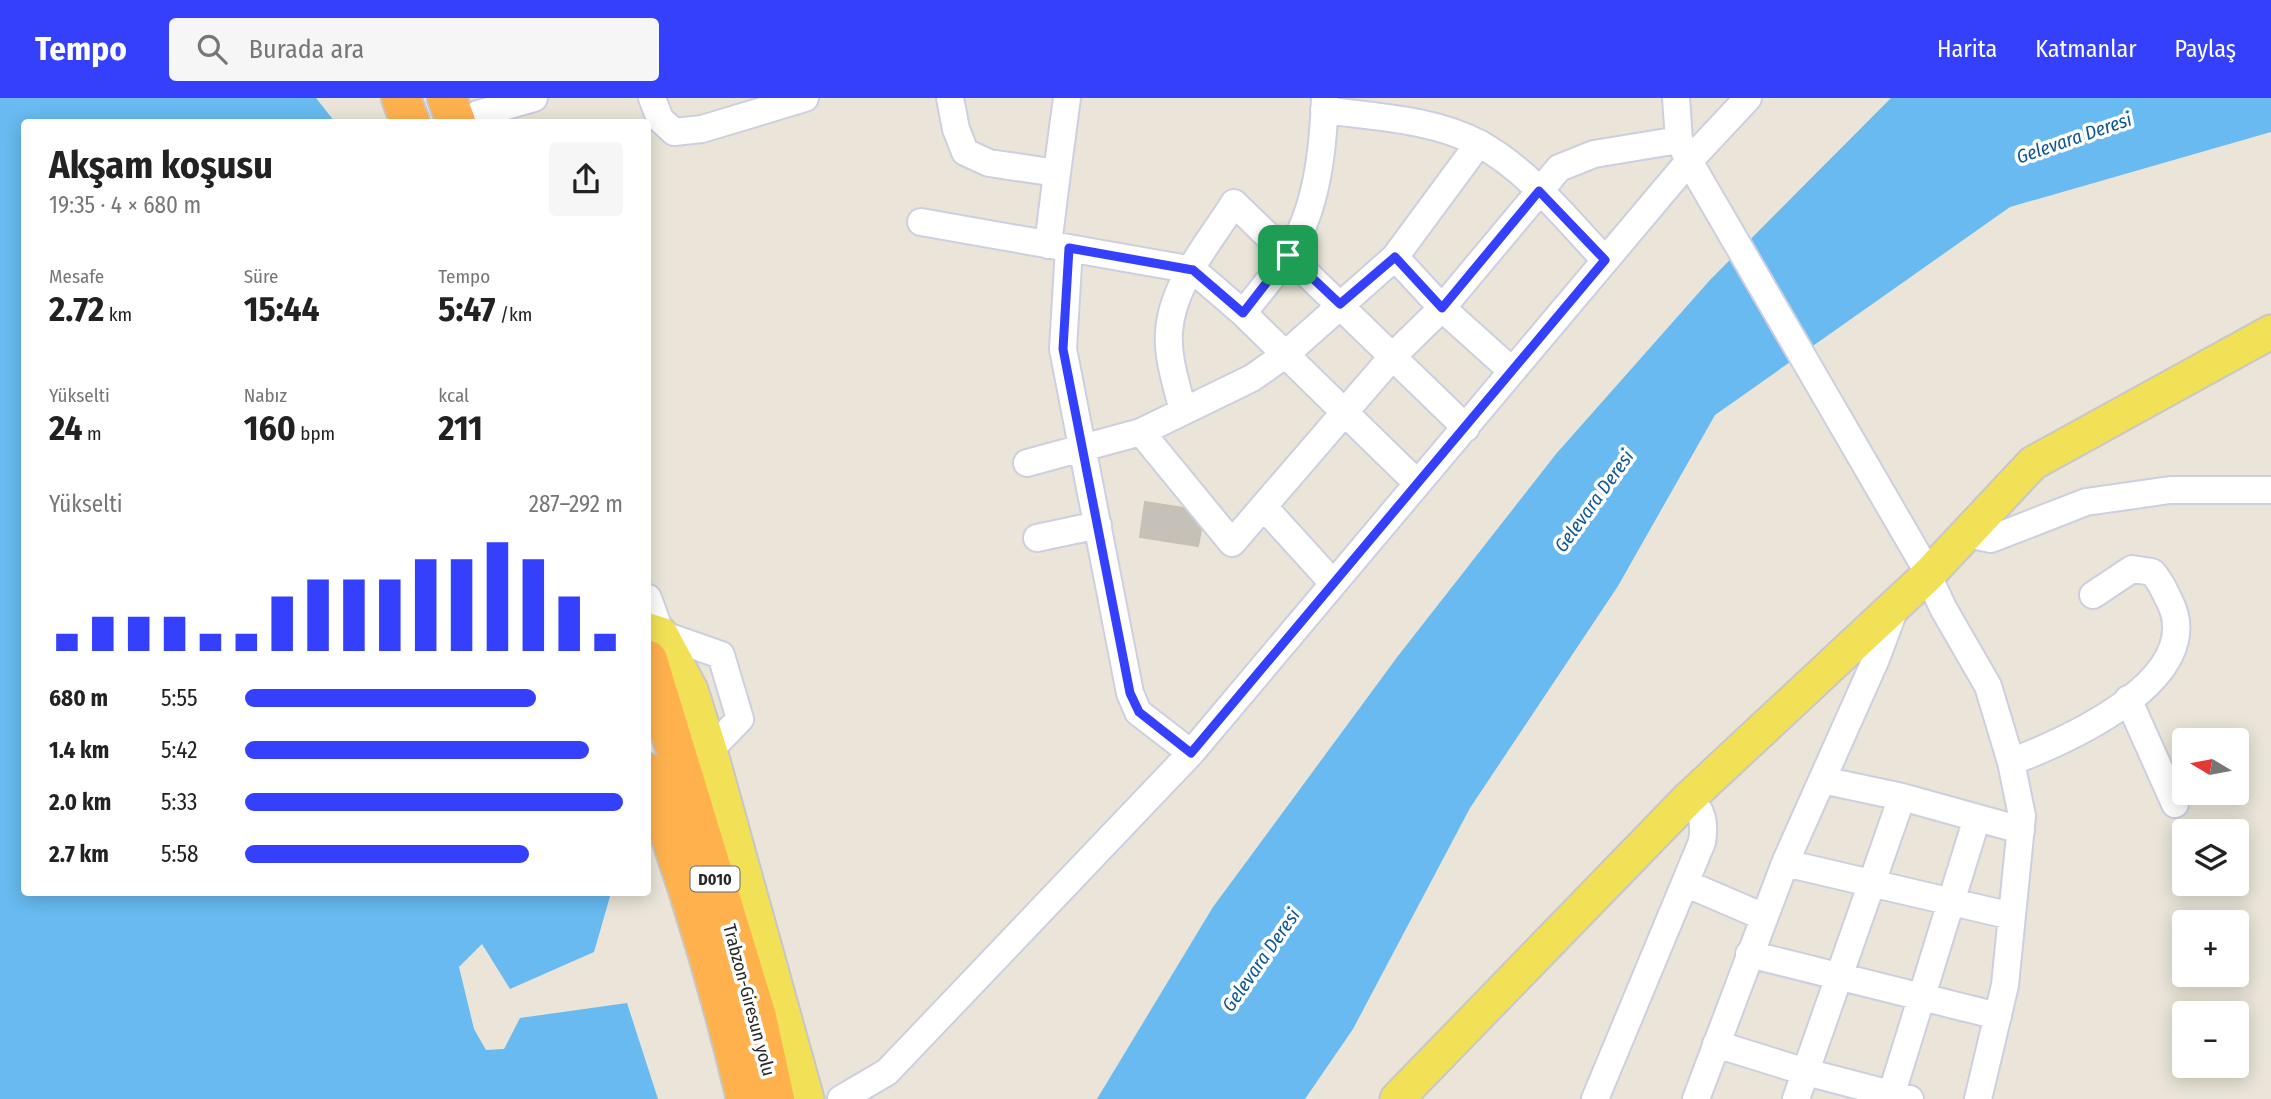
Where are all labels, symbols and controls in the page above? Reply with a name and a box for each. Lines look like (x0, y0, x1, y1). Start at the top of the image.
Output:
search box (169, 18, 659, 81)
text: Tempo (35, 29, 127, 69)
icon: search (193, 30, 231, 68)
text: Burada ara (249, 34, 364, 65)
text: Harita (1937, 35, 1997, 63)
text: Katmanlar (2035, 35, 2137, 63)
text: Paylaş (2175, 35, 2236, 63)
water label: Gelevara Deresi (2013, 108, 2135, 168)
text: Akşam koşusu (49, 142, 273, 188)
button: share (549, 142, 623, 216)
text: 19:35 · 4 × 680 m (49, 191, 201, 219)
pin (1258, 225, 1318, 285)
icon: arrive (1269, 236, 1307, 274)
text: Mesafe (49, 265, 104, 288)
text: Süre (244, 265, 279, 288)
text: Tempo (438, 265, 490, 288)
text: 2.72 (49, 288, 104, 330)
text: 15:44 (244, 288, 319, 330)
text: 5:47 (438, 288, 496, 330)
text: km (104, 303, 132, 326)
text: /km (496, 303, 532, 326)
text: Yükselti (49, 384, 110, 407)
text: Nabız (244, 384, 287, 407)
text: kcal (438, 384, 469, 407)
text: 24 (49, 407, 83, 449)
text: 160 (244, 407, 296, 449)
text: 211 (438, 407, 483, 449)
text: m (83, 422, 102, 445)
text: bpm (296, 422, 335, 445)
water label: Gelevara Deresi (1549, 445, 1639, 556)
text: Yükselti (49, 490, 123, 518)
text: 287–292 m (529, 490, 623, 518)
text: 680 m (49, 684, 108, 712)
text: 5:55 (161, 684, 198, 712)
north arrow (2172, 728, 2249, 805)
map controls (2172, 728, 2249, 1078)
text: 1.4 km (49, 736, 109, 764)
text: 5:42 (161, 736, 197, 764)
text: 2.0 km (49, 788, 111, 816)
text: 5:33 (161, 788, 197, 816)
button: layers (2172, 819, 2249, 896)
text: 2.7 km (49, 840, 109, 868)
text: 5:58 (161, 840, 199, 868)
road number: D010 (690, 866, 740, 892)
water label: Gelevara Deresi (1217, 904, 1305, 1016)
button: + (2172, 910, 2249, 987)
street label: Trabzon-Giresun yolu (718, 922, 780, 1078)
button: − (2172, 1001, 2249, 1078)

